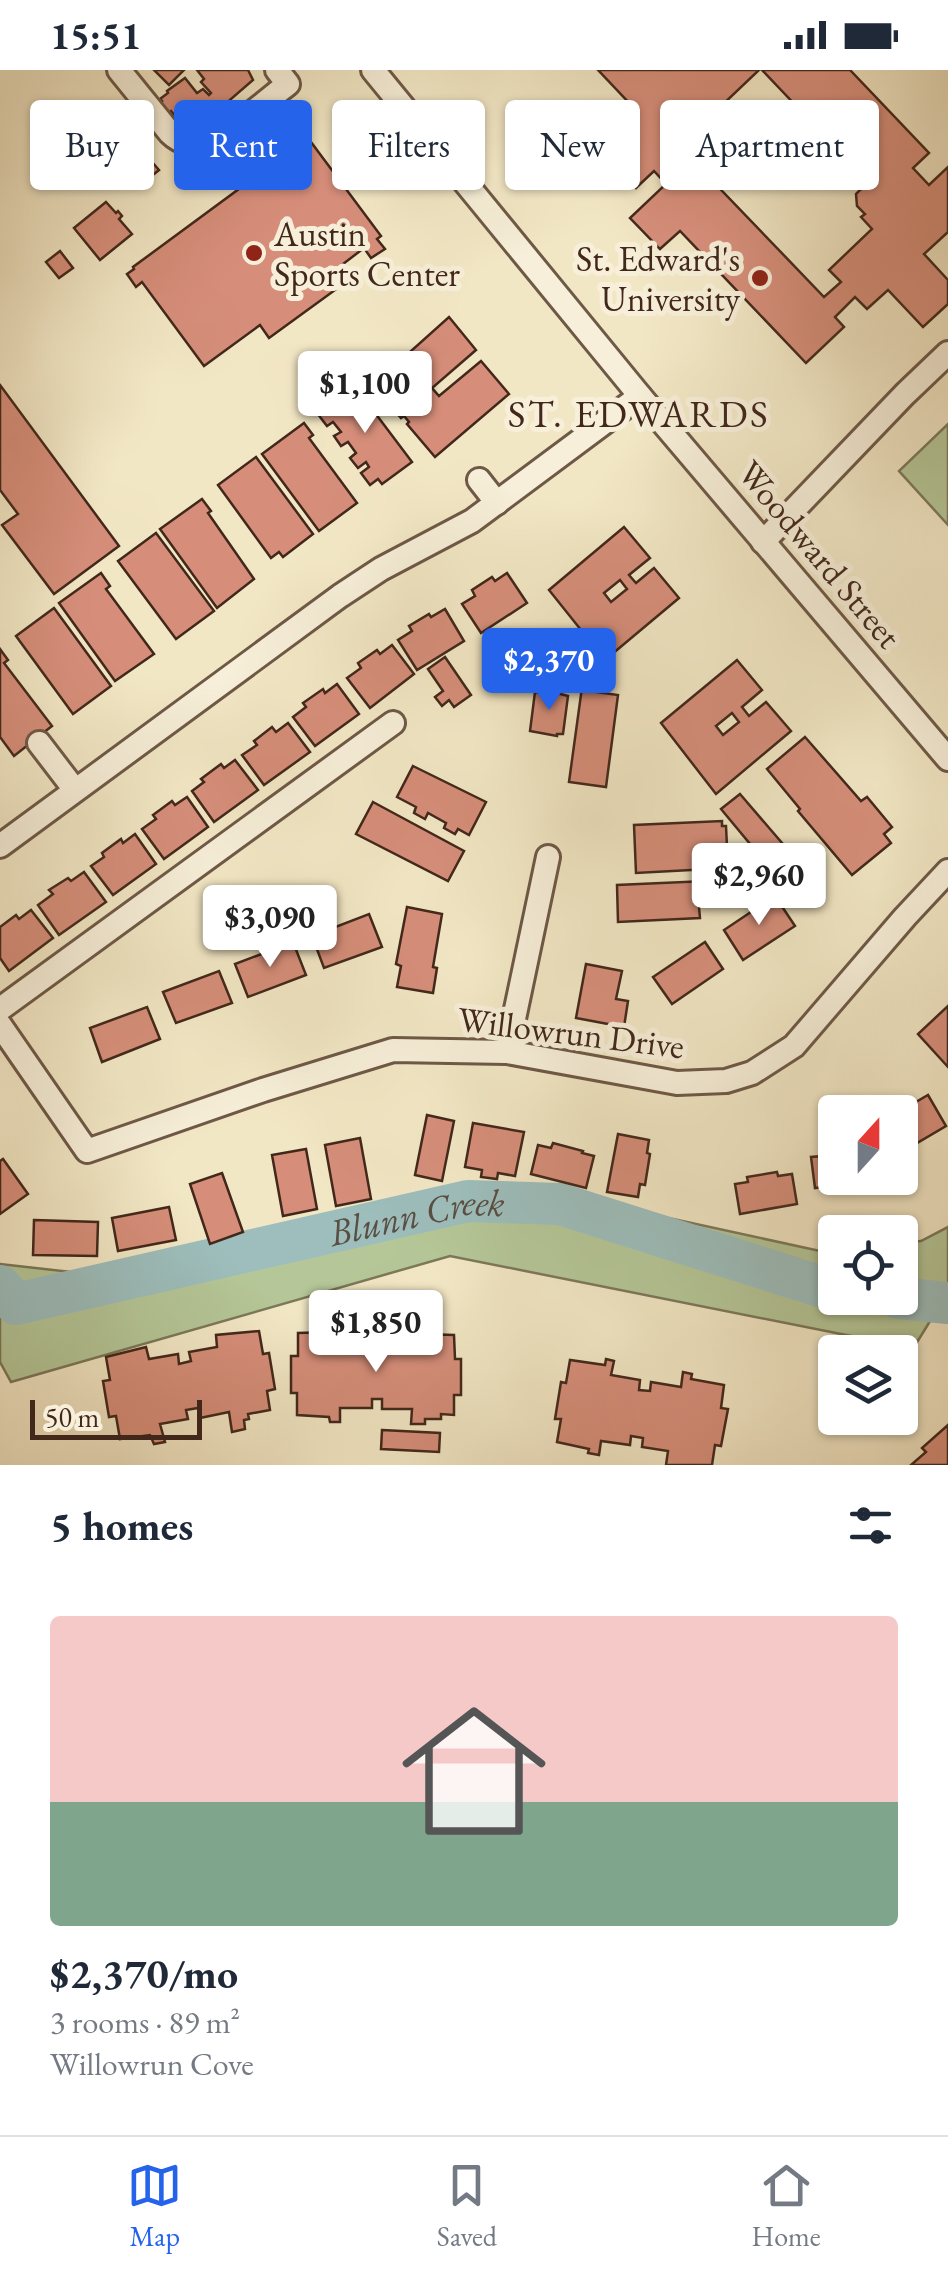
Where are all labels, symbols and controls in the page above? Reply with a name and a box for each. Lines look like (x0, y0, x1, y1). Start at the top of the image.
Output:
text: 15:51 (50, 11, 141, 60)
chip: Buy (30, 100, 154, 190)
chip: Rent (174, 100, 312, 190)
chip: Filters (332, 100, 485, 190)
chip: New (505, 100, 640, 190)
chip: Apartment (660, 100, 879, 190)
place label: Austin Sports Center (273, 211, 460, 296)
place label: St. Edward's University (576, 236, 741, 321)
marker: Austin Sports Center (243, 242, 265, 264)
marker: St. Edward's University (749, 267, 771, 289)
pin: $1,100 (284, 351, 446, 436)
text: $1,100 (320, 362, 410, 404)
district label: ST. EDWARDS (508, 389, 770, 438)
street label: Woodward Street (728, 451, 912, 657)
pin: $2,370 (468, 628, 630, 713)
text: $2,370 (504, 639, 594, 681)
pin: $2,960 (678, 843, 840, 928)
text: $2,960 (714, 854, 804, 896)
pin: $3,090 (189, 885, 351, 970)
text: $3,090 (225, 896, 315, 938)
street label: Willowrun Drive (455, 996, 687, 1068)
north arrow (818, 1095, 918, 1195)
map controls (818, 1095, 918, 1435)
water label: Blunn Creek (323, 1176, 506, 1257)
button: locate (818, 1215, 918, 1315)
pin: $1,850 (295, 1290, 457, 1375)
text: $1,850 (331, 1301, 421, 1343)
button: layers (818, 1335, 918, 1435)
scale bar (30, 1395, 202, 1440)
text: 50 m (45, 1399, 99, 1435)
text: 5 homes (50, 1498, 193, 1553)
icon: filters (843, 1498, 898, 1553)
icon: home (384, 1681, 564, 1861)
text: $2,370/mo (50, 1946, 238, 2001)
text: 3 rooms · 89 m² (50, 2001, 240, 2043)
text: Willowrun Cove (50, 2043, 254, 2085)
tab: Map (127, 2158, 182, 2254)
tab: Saved (437, 2158, 497, 2254)
tab: Home (751, 2158, 821, 2254)

